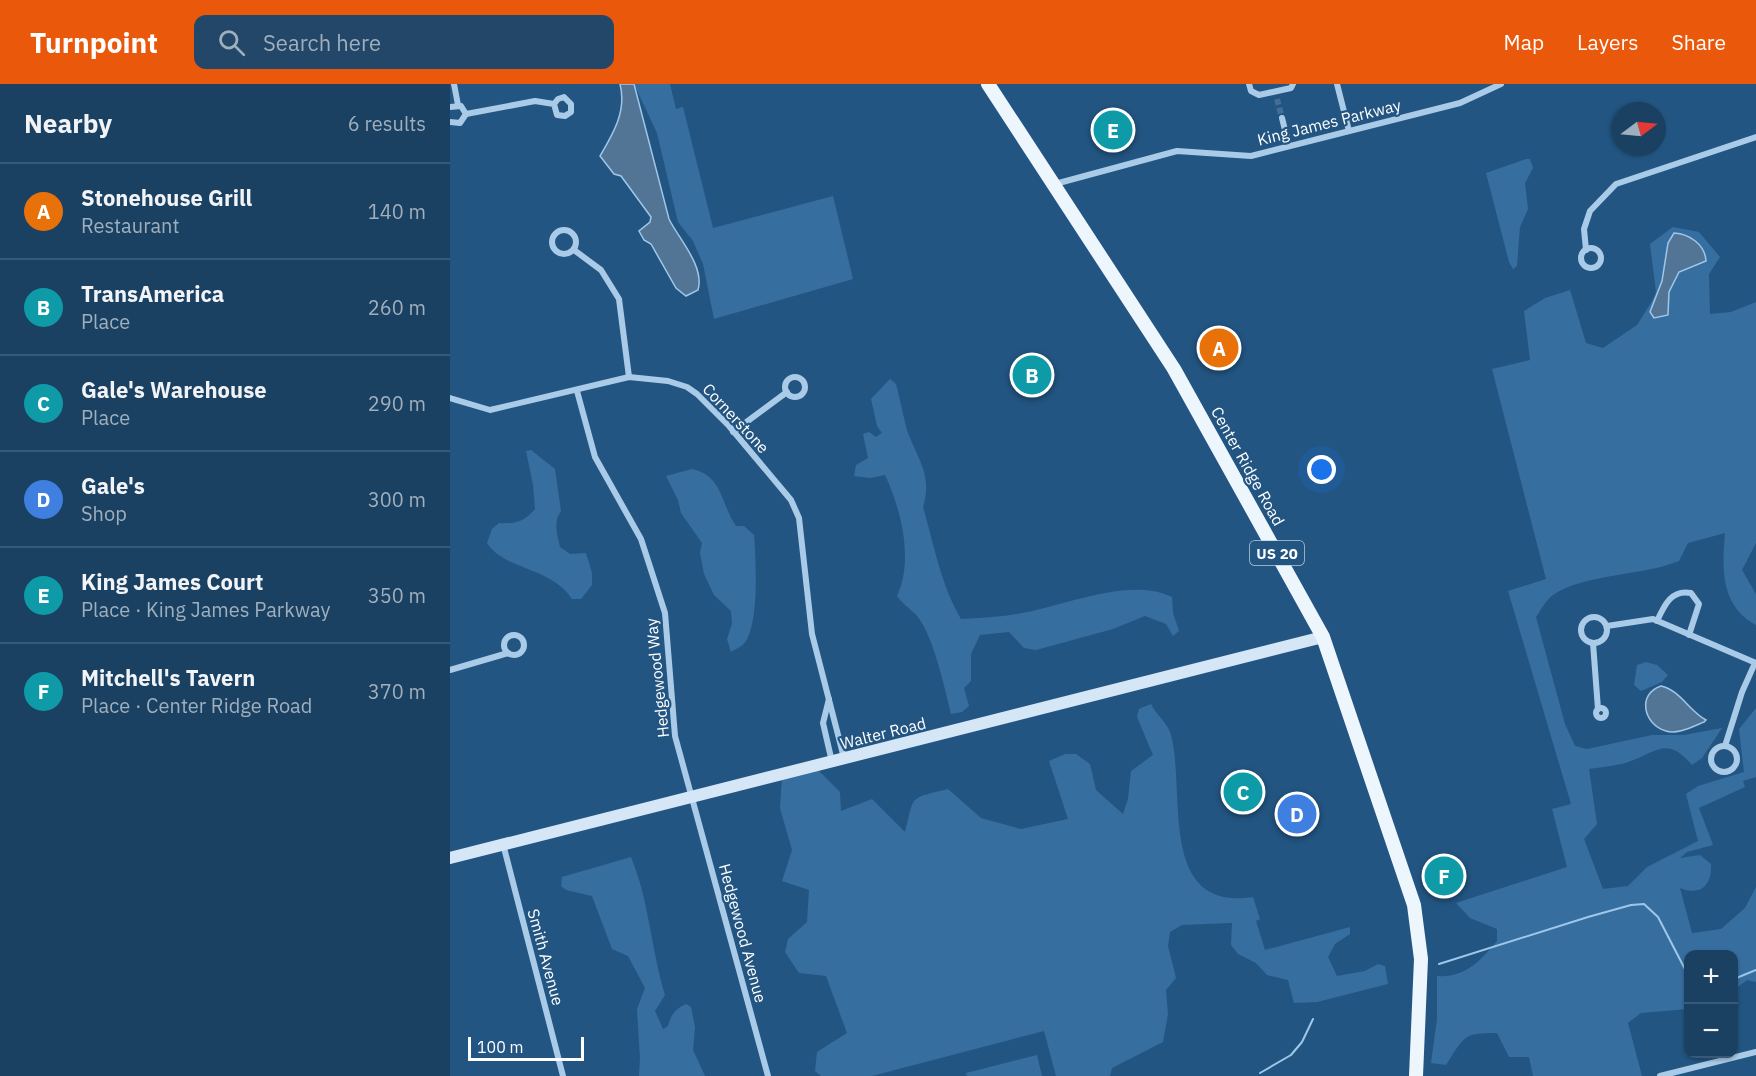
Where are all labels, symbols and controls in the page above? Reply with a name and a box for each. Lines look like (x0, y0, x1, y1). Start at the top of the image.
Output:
search box (194, 15, 614, 69)
text: Turnpoint (30, 24, 158, 61)
icon: search (215, 26, 248, 59)
text: Search here (263, 28, 381, 57)
text: Map (1504, 28, 1544, 56)
text: Layers (1577, 28, 1639, 56)
text: Share (1672, 28, 1726, 56)
street label: King James Parkway (1255, 94, 1403, 150)
north arrow (1612, 102, 1666, 156)
text: Nearby (24, 106, 112, 140)
pin: E (1094, 108, 1132, 152)
text: 6 results (348, 110, 426, 137)
text: Stonehouse Grill (81, 183, 252, 212)
text: A (37, 198, 50, 225)
text: 140 m (368, 198, 426, 225)
text: Restaurant (81, 212, 179, 239)
text: TransAmerica (81, 279, 224, 308)
text: B (37, 294, 50, 321)
text: 260 m (368, 294, 426, 321)
text: Place (81, 308, 130, 335)
pin: A (1200, 326, 1238, 370)
pin: B (1012, 352, 1052, 398)
text: Gale's Warehouse (81, 375, 267, 404)
street label: Cornerstone (698, 379, 774, 457)
text: C (37, 390, 50, 417)
text: 290 m (368, 390, 426, 417)
street label: Center Ridge Road (1207, 403, 1289, 529)
text: Place (81, 404, 130, 431)
your location (1307, 455, 1336, 484)
text: Gale's (81, 471, 145, 500)
text: D (37, 486, 50, 513)
text: 300 m (368, 486, 426, 513)
text: Shop (81, 500, 127, 527)
road number: US 20 (1250, 541, 1304, 565)
text: King James Court (81, 567, 263, 596)
text: E (37, 582, 50, 609)
text: 350 m (368, 582, 426, 609)
text: Place · King James Parkway (81, 596, 330, 623)
street label: Hedgewood Way (641, 617, 673, 739)
text: Mitchell's Tavern (81, 663, 255, 692)
text: F (38, 678, 49, 705)
text: 370 m (368, 678, 426, 705)
text: Place · Center Ridge Road (81, 692, 312, 719)
street label: Walter Road (838, 713, 928, 753)
pin: C (1224, 770, 1262, 814)
pin: D (1278, 792, 1316, 836)
pin: F (1424, 854, 1464, 898)
street label: Hedgewood Avenue (715, 861, 771, 1005)
street label: Smith Avenue (524, 907, 569, 1008)
map controls (1684, 950, 1738, 1058)
button: + (1684, 950, 1738, 1004)
button: − (1684, 1004, 1738, 1058)
scale bar (468, 1034, 584, 1062)
text: 100 m (477, 1037, 524, 1057)

